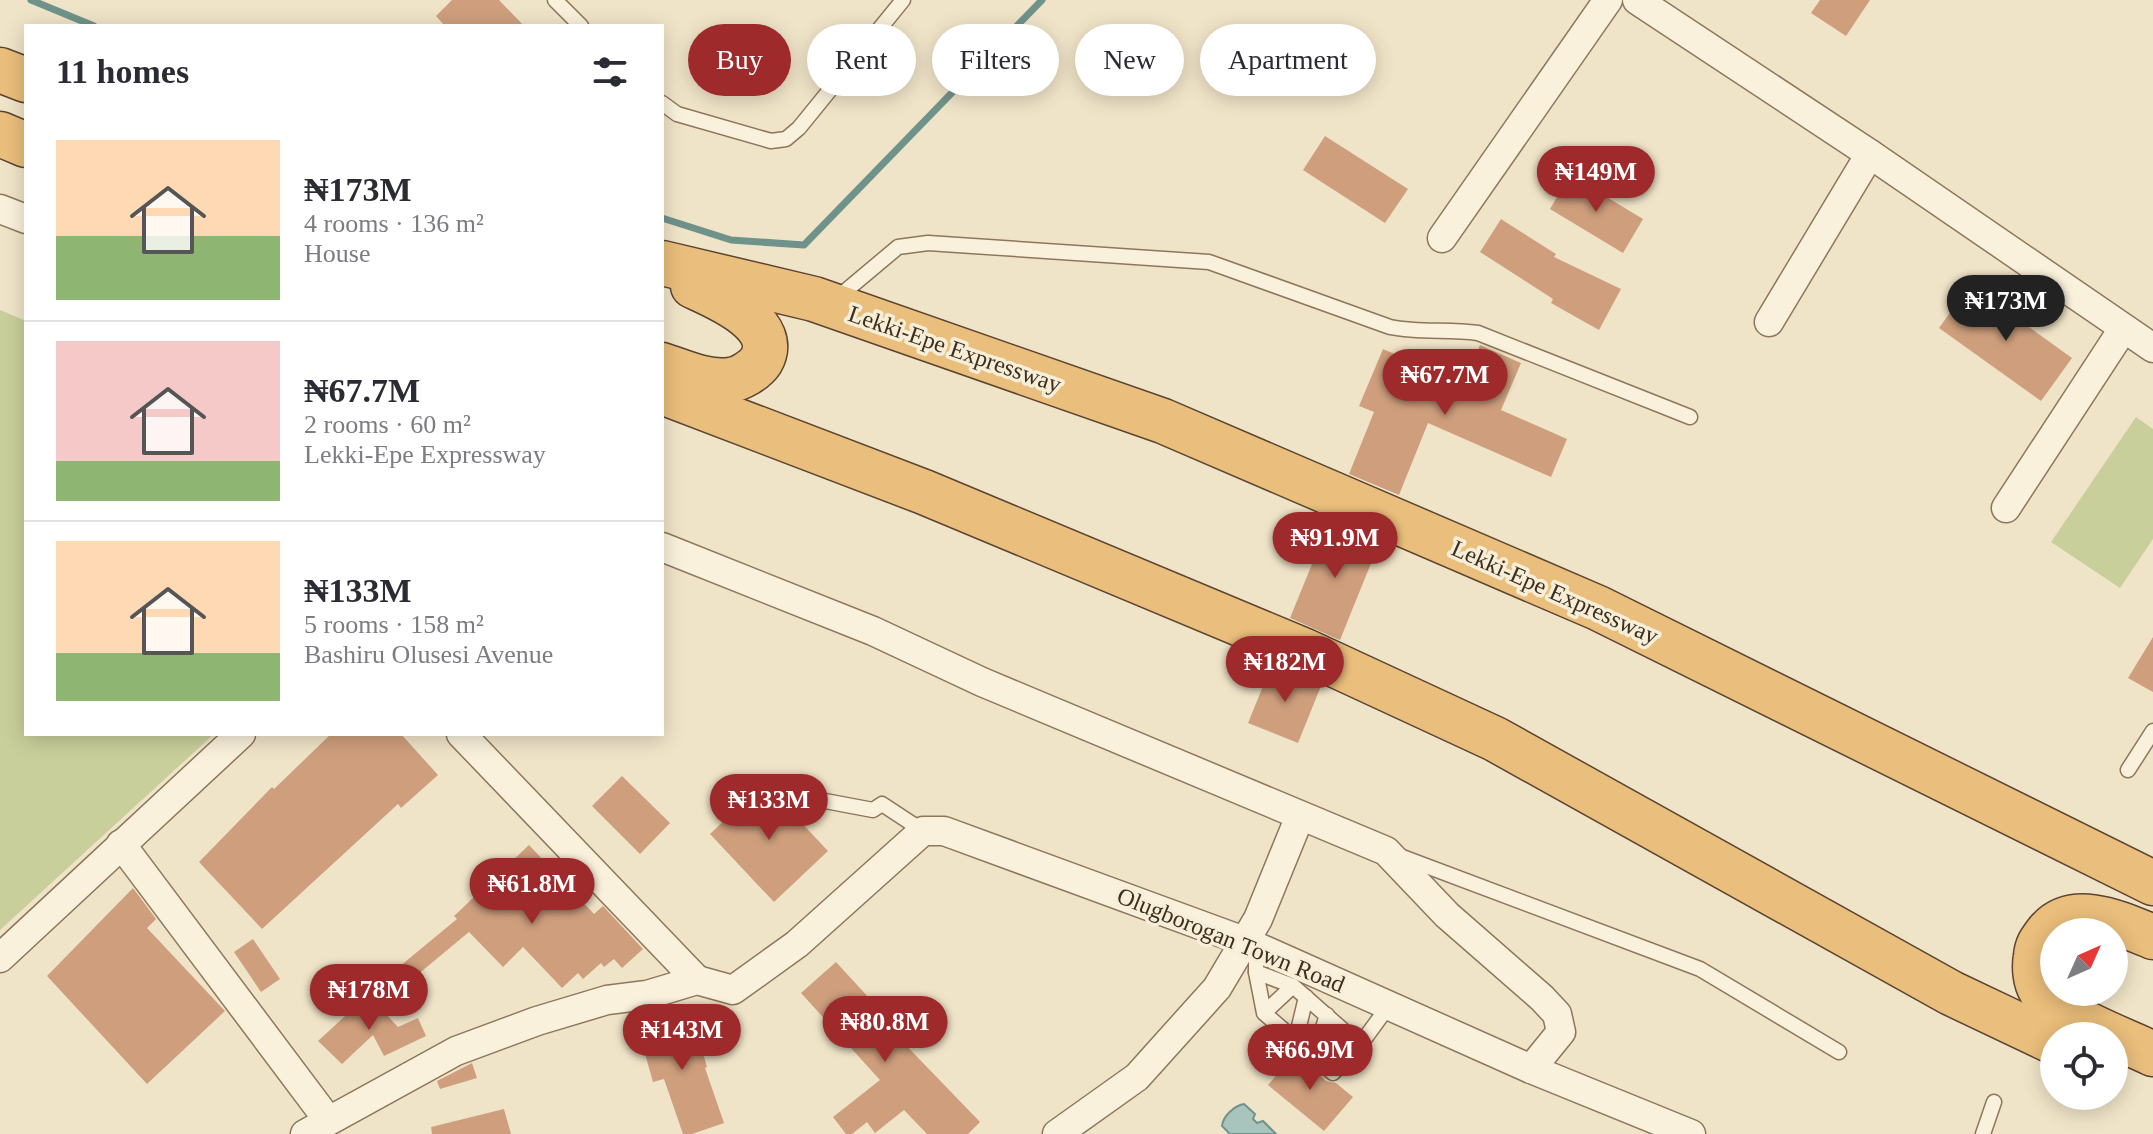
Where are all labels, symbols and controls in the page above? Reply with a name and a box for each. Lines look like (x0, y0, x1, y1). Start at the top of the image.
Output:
chip: Buy (688, 24, 791, 96)
chip: Rent (807, 24, 916, 96)
chip: Filters (932, 24, 1059, 96)
chip: New (1075, 24, 1184, 96)
chip: Apartment (1200, 24, 1376, 96)
icon: filters (588, 50, 632, 94)
text: 11 homes (56, 53, 189, 90)
pin: ₦149M (1540, 146, 1652, 214)
text: ₦149M (1555, 157, 1637, 186)
text: ₦173M (304, 171, 412, 208)
icon: home (120, 172, 216, 268)
text: 4 rooms · 136 m² (304, 209, 484, 238)
text: House (304, 239, 370, 268)
pin: ₦173M (1950, 275, 2062, 343)
text: ₦173M (1965, 286, 2047, 315)
street label: Lekki-Epe Expressway (845, 300, 1065, 398)
pin: ₦67.7M (1380, 349, 1510, 417)
text: ₦67.7M (1401, 360, 1489, 389)
text: ₦67.7M (304, 372, 420, 409)
icon: home (120, 373, 216, 469)
text: 2 rooms · 60 m² (304, 410, 471, 439)
text: Lekki-Epe Expressway (304, 440, 546, 469)
pin: ₦91.9M (1270, 512, 1400, 580)
text: ₦91.9M (1291, 523, 1379, 552)
street label: Lekki-Epe Expressway (1448, 535, 1662, 649)
text: ₦133M (304, 572, 412, 609)
icon: home (120, 573, 216, 669)
text: 5 rooms · 158 m² (304, 610, 484, 639)
pin: ₦182M (1229, 636, 1341, 704)
text: Bashiru Olusesi Avenue (304, 640, 553, 669)
text: ₦182M (1244, 647, 1326, 676)
pin: ₦133M (713, 774, 825, 842)
text: ₦133M (728, 785, 810, 814)
pin: ₦61.8M (467, 858, 597, 926)
text: ₦61.8M (488, 869, 576, 898)
street label: Olugborogan Town Road (1113, 882, 1349, 998)
north arrow (2040, 918, 2128, 1006)
map controls (2040, 918, 2128, 1110)
pin: ₦178M (313, 964, 425, 1032)
text: ₦178M (328, 975, 410, 1004)
pin: ₦80.8M (820, 996, 950, 1064)
pin: ₦143M (626, 1004, 738, 1072)
text: ₦80.8M (841, 1007, 929, 1036)
text: ₦143M (641, 1015, 723, 1044)
button: locate (2040, 1022, 2128, 1110)
pin: ₦66.9M (1245, 1024, 1375, 1092)
text: ₦66.9M (1266, 1035, 1354, 1064)

